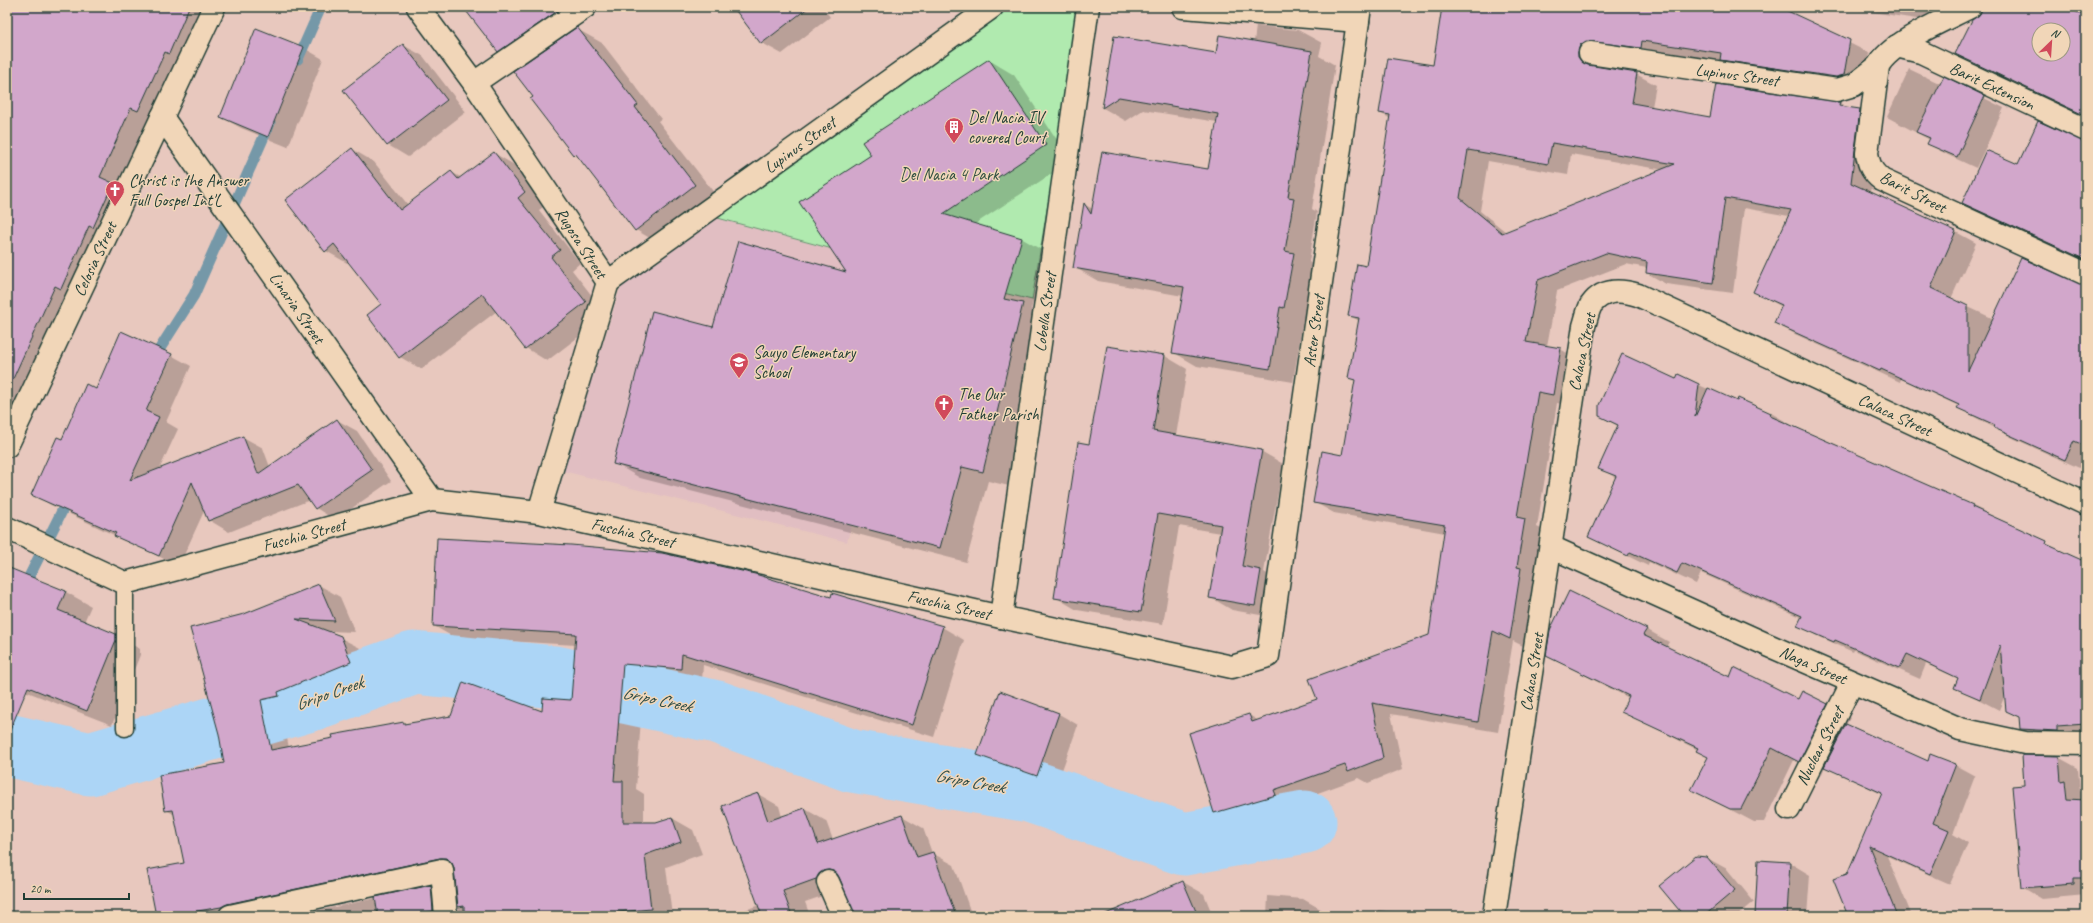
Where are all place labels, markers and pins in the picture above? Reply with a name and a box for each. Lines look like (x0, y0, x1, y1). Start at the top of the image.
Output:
place label: Del Nacia IV covered Court (968, 107, 1048, 148)
building icon: Del Nacia IV covered Court (943, 116, 965, 144)
place label: Christ is the Answer Full Gospel Int'L (129, 170, 250, 211)
church icon: Christ is the Answer Full Gospel Int'L (104, 179, 126, 207)
place label: Sauyo Elementary School (753, 342, 857, 383)
school or university icon: Sauyo Elementary School (728, 351, 750, 379)
place label: The Our Father Parish (958, 384, 1039, 425)
church icon: The Our Father Parish (933, 393, 955, 421)

